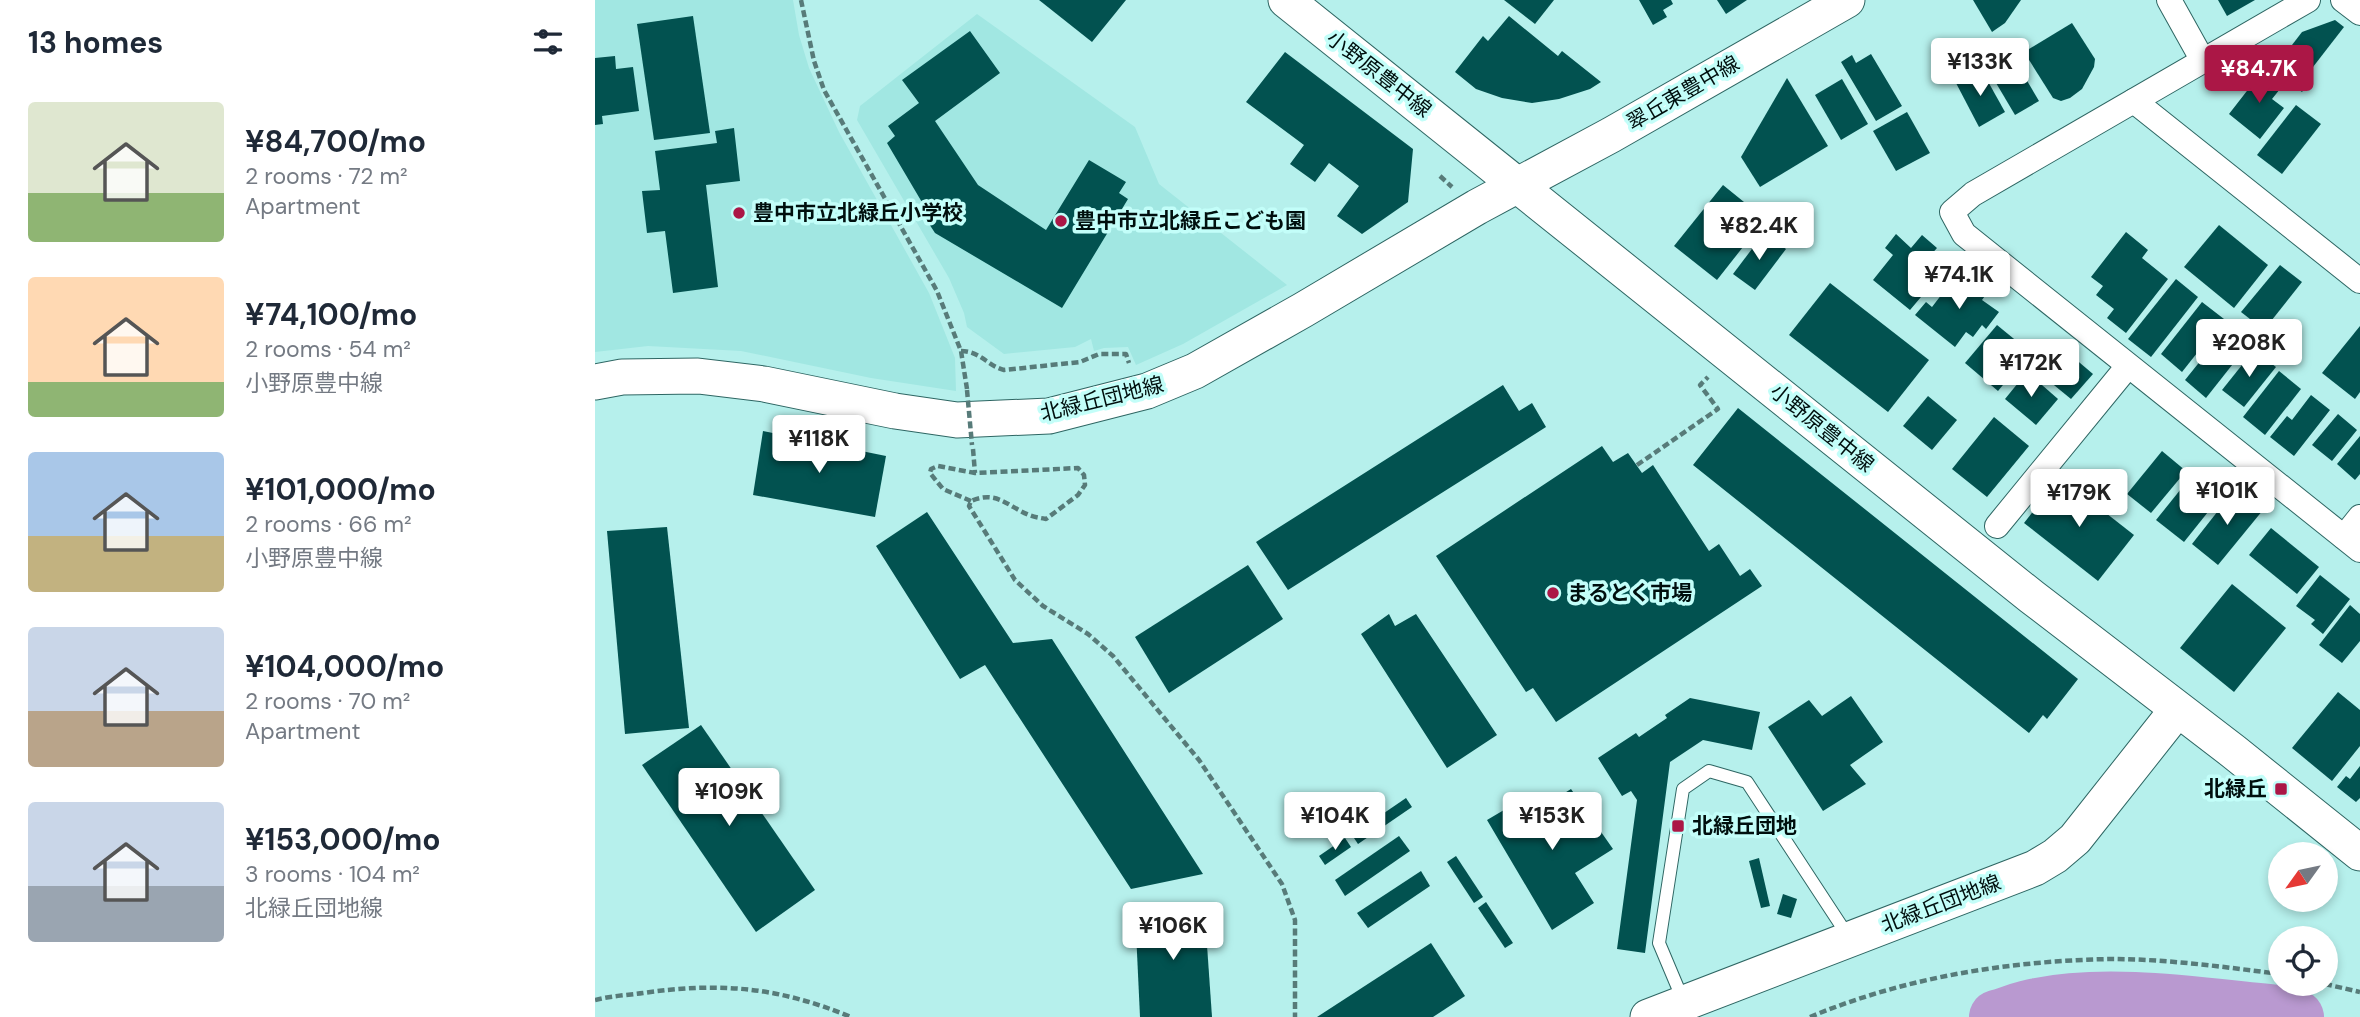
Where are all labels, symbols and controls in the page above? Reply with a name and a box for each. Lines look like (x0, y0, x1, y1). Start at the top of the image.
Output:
text: 13 homes (28, 23, 163, 62)
icon: filters (529, 23, 567, 61)
street label: 小野原豊中線 (1321, 24, 1437, 124)
pin: ¥133K (1931, 38, 2029, 98)
text: ¥133K (1947, 46, 2013, 76)
pin: ¥84.7K (2202, 46, 2316, 105)
street label: 翠丘東豊中線 (1621, 49, 1745, 137)
text: ¥84.7K (2221, 53, 2297, 83)
text: ¥84,700/mo (245, 122, 426, 161)
icon: home (84, 130, 168, 214)
text: 2 rooms · 72 m² (245, 161, 408, 191)
text: Apartment (245, 191, 360, 221)
place label: 豊中市立北緑丘小学校 (753, 199, 963, 227)
pin: ¥82.4K (1702, 202, 1816, 262)
marker: 豊中市立北緑丘小学校 (731, 205, 747, 221)
place label: 豊中市立北緑丘こども園 (1075, 207, 1306, 235)
text: ¥82.4K (1720, 210, 1798, 240)
marker: 豊中市立北緑丘こども園 (1053, 213, 1069, 229)
pin: ¥74.1K (1902, 252, 2016, 311)
text: ¥74.1K (1924, 259, 1994, 289)
text: ¥74,100/mo (245, 295, 417, 334)
icon: home (84, 305, 168, 389)
pin: ¥208K (2200, 320, 2298, 379)
text: ¥208K (2212, 327, 2286, 357)
text: 2 rooms · 54 m² (245, 334, 411, 364)
pin: ¥172K (1982, 340, 2080, 399)
text: ¥172K (1999, 347, 2063, 377)
text: 小野原豊中線 (245, 368, 383, 398)
street label: 北緑丘団地線 (1037, 370, 1167, 428)
street label: 小野原豊中線 (1764, 377, 1880, 479)
pin: ¥118K (770, 416, 868, 475)
text: ¥118K (788, 423, 850, 453)
pin: ¥101K (2178, 468, 2276, 527)
text: ¥101,000/mo (245, 470, 436, 509)
pin: ¥179K (2030, 470, 2128, 529)
text: ¥101K (2196, 475, 2258, 505)
text: ¥179K (2046, 477, 2112, 507)
icon: home (84, 480, 168, 564)
text: 2 rooms · 66 m² (245, 509, 412, 539)
text: 小野原豊中線 (245, 543, 383, 573)
place label: まるとく市場 (1567, 579, 1692, 607)
marker: まるとく市場 (1545, 585, 1561, 601)
text: ¥104,000/mo (245, 647, 444, 686)
icon: home (84, 655, 168, 739)
text: 2 rooms · 70 m² (245, 686, 410, 716)
text: Apartment (245, 716, 360, 746)
pin: ¥109K (680, 768, 778, 828)
place label: 北緑丘 (2204, 775, 2267, 803)
text: ¥109K (694, 776, 764, 806)
marker: 北緑丘 (2273, 781, 2289, 797)
pin: ¥104K (1286, 792, 1384, 852)
pin: ¥153K (1503, 792, 1601, 852)
text: ¥104K (1300, 800, 1370, 830)
text: ¥153K (1519, 800, 1585, 830)
place label: 北緑丘団地 (1692, 812, 1797, 840)
marker: 北緑丘団地 (1670, 818, 1686, 834)
text: ¥153,000/mo (245, 820, 440, 859)
icon: home (84, 830, 168, 914)
north arrow (2268, 842, 2338, 912)
map controls (2268, 842, 2338, 996)
text: 3 rooms · 104 m² (245, 859, 420, 889)
street label: 北緑丘団地線 (1877, 868, 2005, 940)
text: 北緑丘団地線 (245, 893, 383, 923)
pin: ¥106K (1124, 902, 1222, 962)
text: ¥106K (1138, 910, 1208, 940)
button: locate (2268, 926, 2338, 996)

